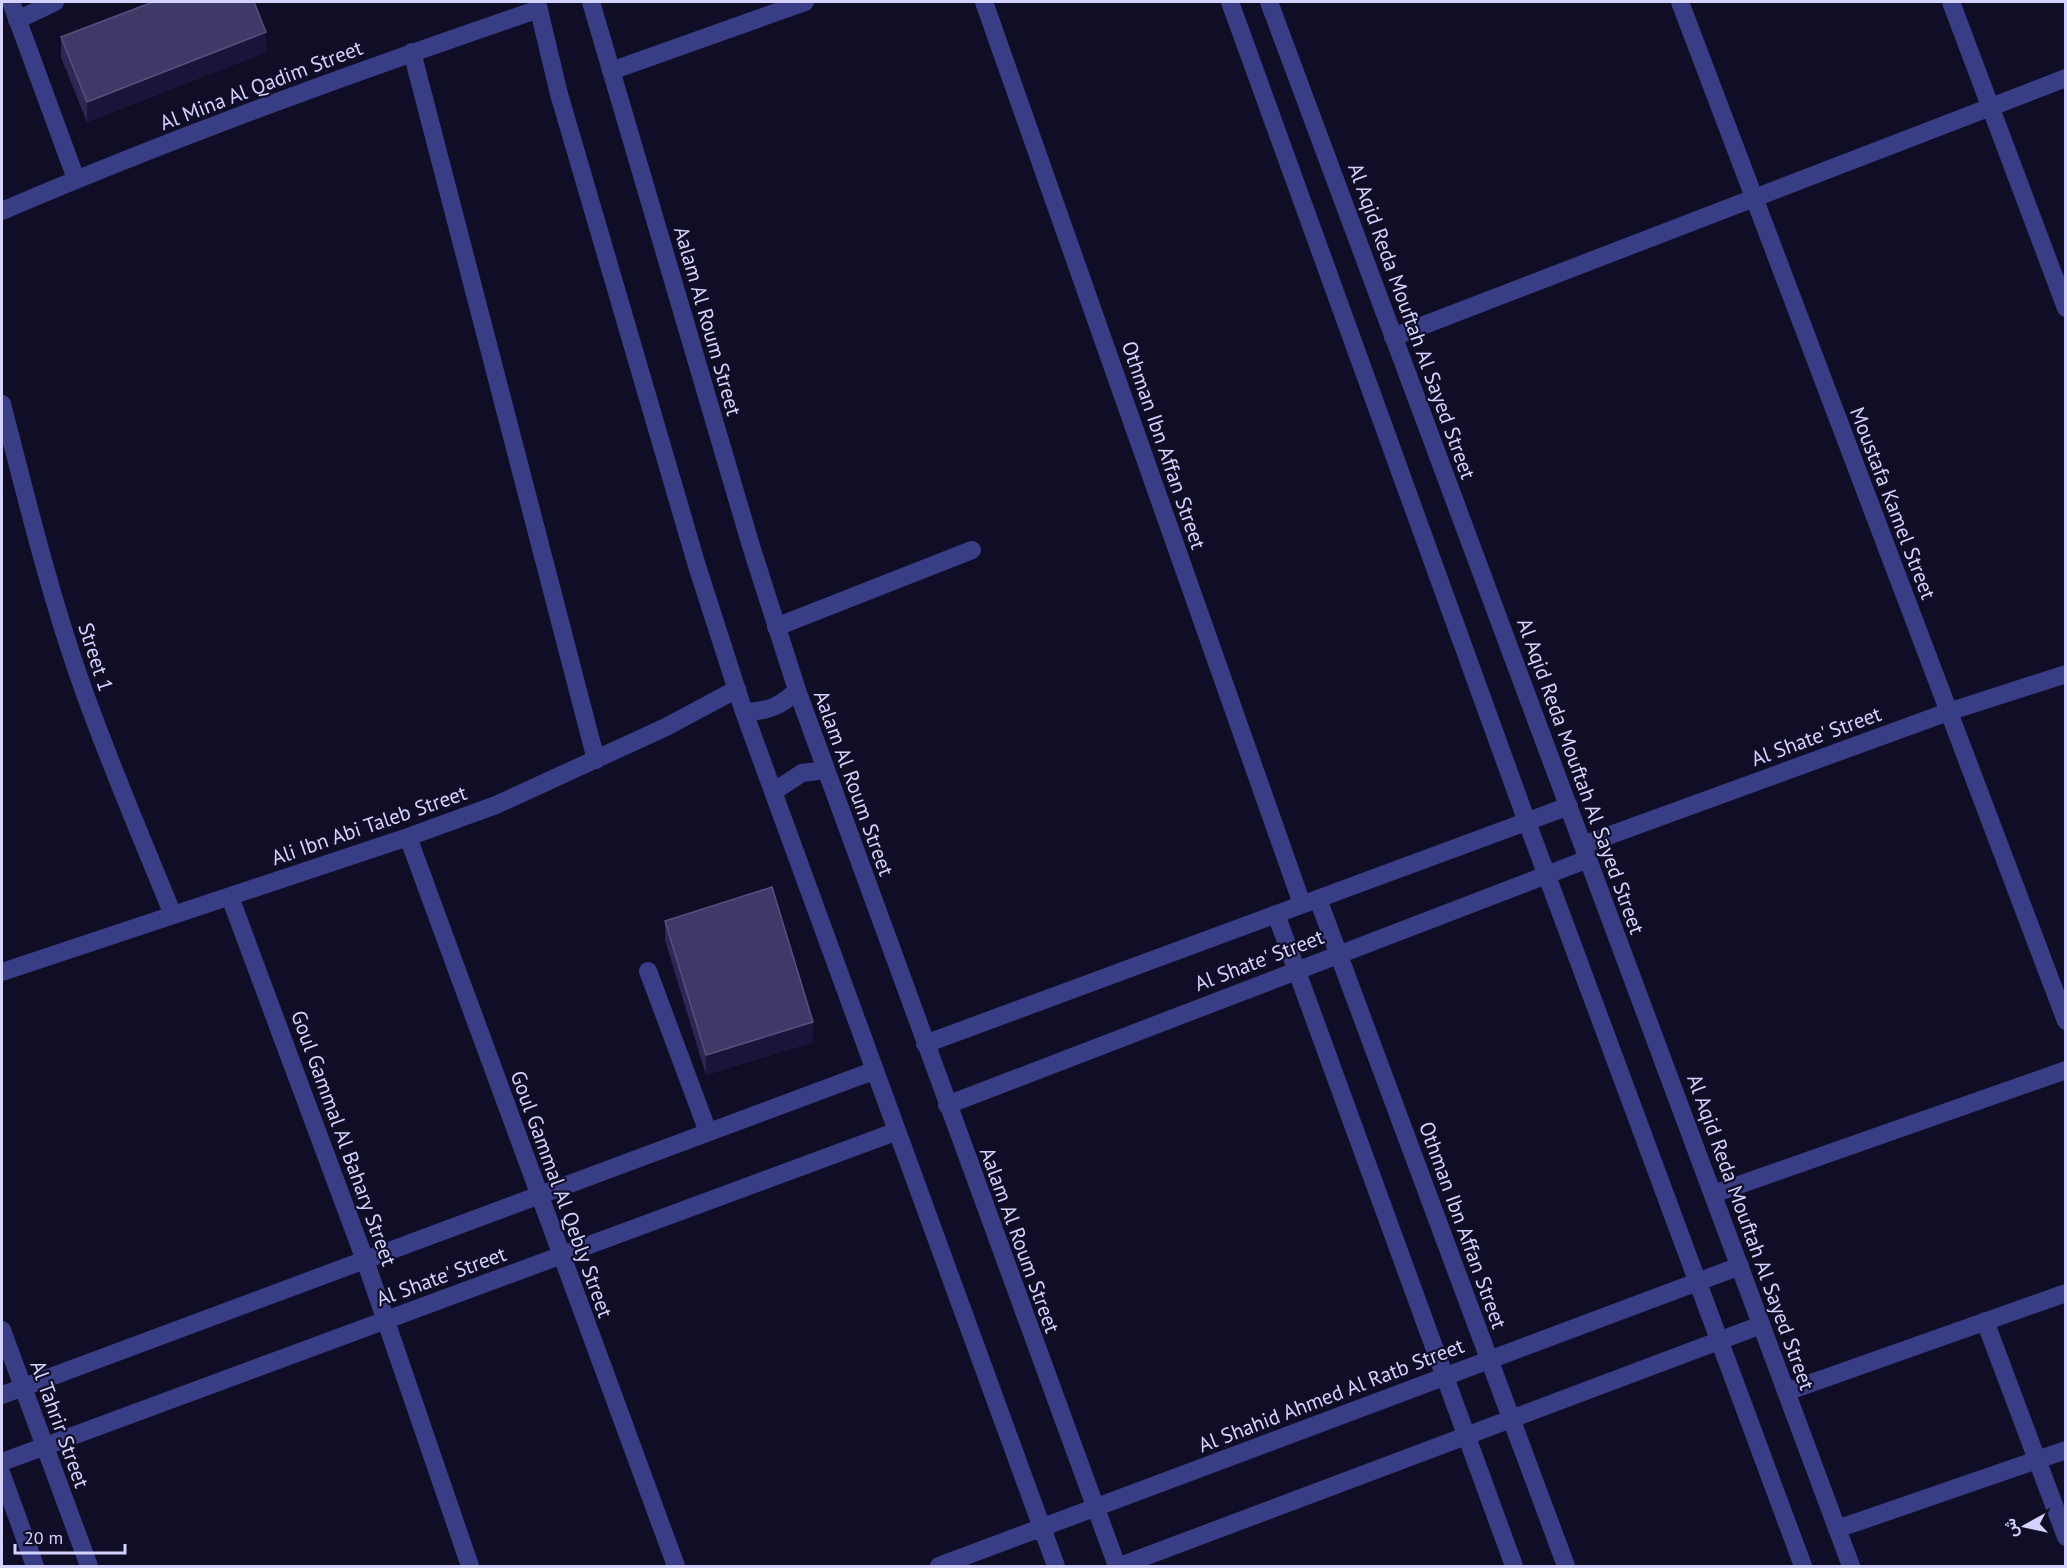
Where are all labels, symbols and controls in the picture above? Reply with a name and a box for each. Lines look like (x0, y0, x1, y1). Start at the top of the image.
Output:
street label: Al Mina Al Qadim Street (156, 34, 366, 136)
street label: Al Aqid Reda Mouftah Al Sayed Street (1342, 159, 1482, 483)
street label: Aalam Al Roum Street (668, 223, 748, 419)
street label: Othman Ibn Affan Street (1116, 337, 1212, 553)
street label: Moustafa Kamel Street (1844, 403, 1942, 603)
street label: Al Aqid Reda Mouftah Al Sayed Street (1511, 614, 1651, 938)
street label: Street 1 (72, 619, 120, 695)
street label: Aalam Al Roum Street (808, 686, 900, 880)
street label: Al Shate' Street (1747, 700, 1885, 772)
street label: Ali Ibn Abi Taleb Street (268, 779, 470, 871)
street label: Al Shate' Street (1190, 923, 1328, 997)
street label: Goul Gammal Al Bahary Street (285, 1007, 403, 1269)
street label: Goul Gammal Al Qebly Street (505, 1067, 619, 1321)
street label: Al Aqid Reda Mouftah Al Sayed Street (1681, 1070, 1821, 1394)
street label: Othman Ibn Affan Street (1413, 1118, 1513, 1332)
street label: Aalam Al Roum Street (974, 1143, 1066, 1337)
street label: Al Shate' Street (372, 1240, 510, 1312)
street label: Al Shahid Ahmed Al Ratb Street (1194, 1332, 1468, 1458)
street label: Al Tahrir Street (24, 1356, 96, 1492)
north arrow (1995, 1496, 2055, 1556)
scale bar (15, 1517, 124, 1555)
text: ش (1999, 1517, 2021, 1539)
text: 20 m (24, 1526, 63, 1549)

